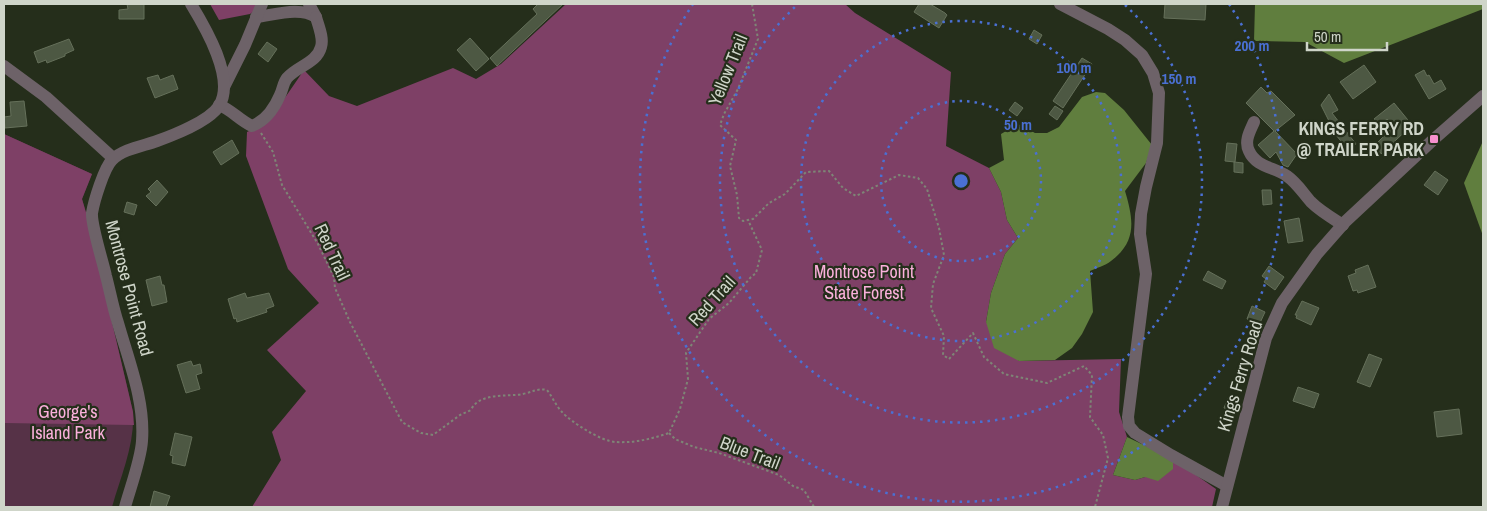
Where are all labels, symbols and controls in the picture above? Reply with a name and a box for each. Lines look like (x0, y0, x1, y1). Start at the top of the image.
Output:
scale bar (1307, 20, 1387, 52)
text: 50 m (1314, 26, 1341, 47)
street label: Yellow Trail (702, 30, 753, 109)
text: 200 m (1235, 35, 1269, 56)
text: 100 m (1057, 57, 1091, 78)
text: 150 m (1162, 68, 1196, 89)
text: 50 m (1004, 114, 1032, 135)
place label: KINGS FERRY RD @ TRAILER PARK (1297, 116, 1424, 162)
marker: KINGS FERRY RD @ TRAILER PARK (1428, 133, 1440, 145)
centre of rings (952, 172, 970, 190)
street label: Montrose Point Road (99, 217, 160, 358)
street label: Red Trail (308, 219, 356, 284)
park label: Montrose Point State Forest (814, 259, 914, 305)
street label: Red Trail (682, 270, 741, 331)
street label: Kings Ferry Road (1211, 317, 1268, 434)
park label: George's Island Park (31, 399, 106, 445)
street label: Blue Trail (717, 430, 784, 475)

